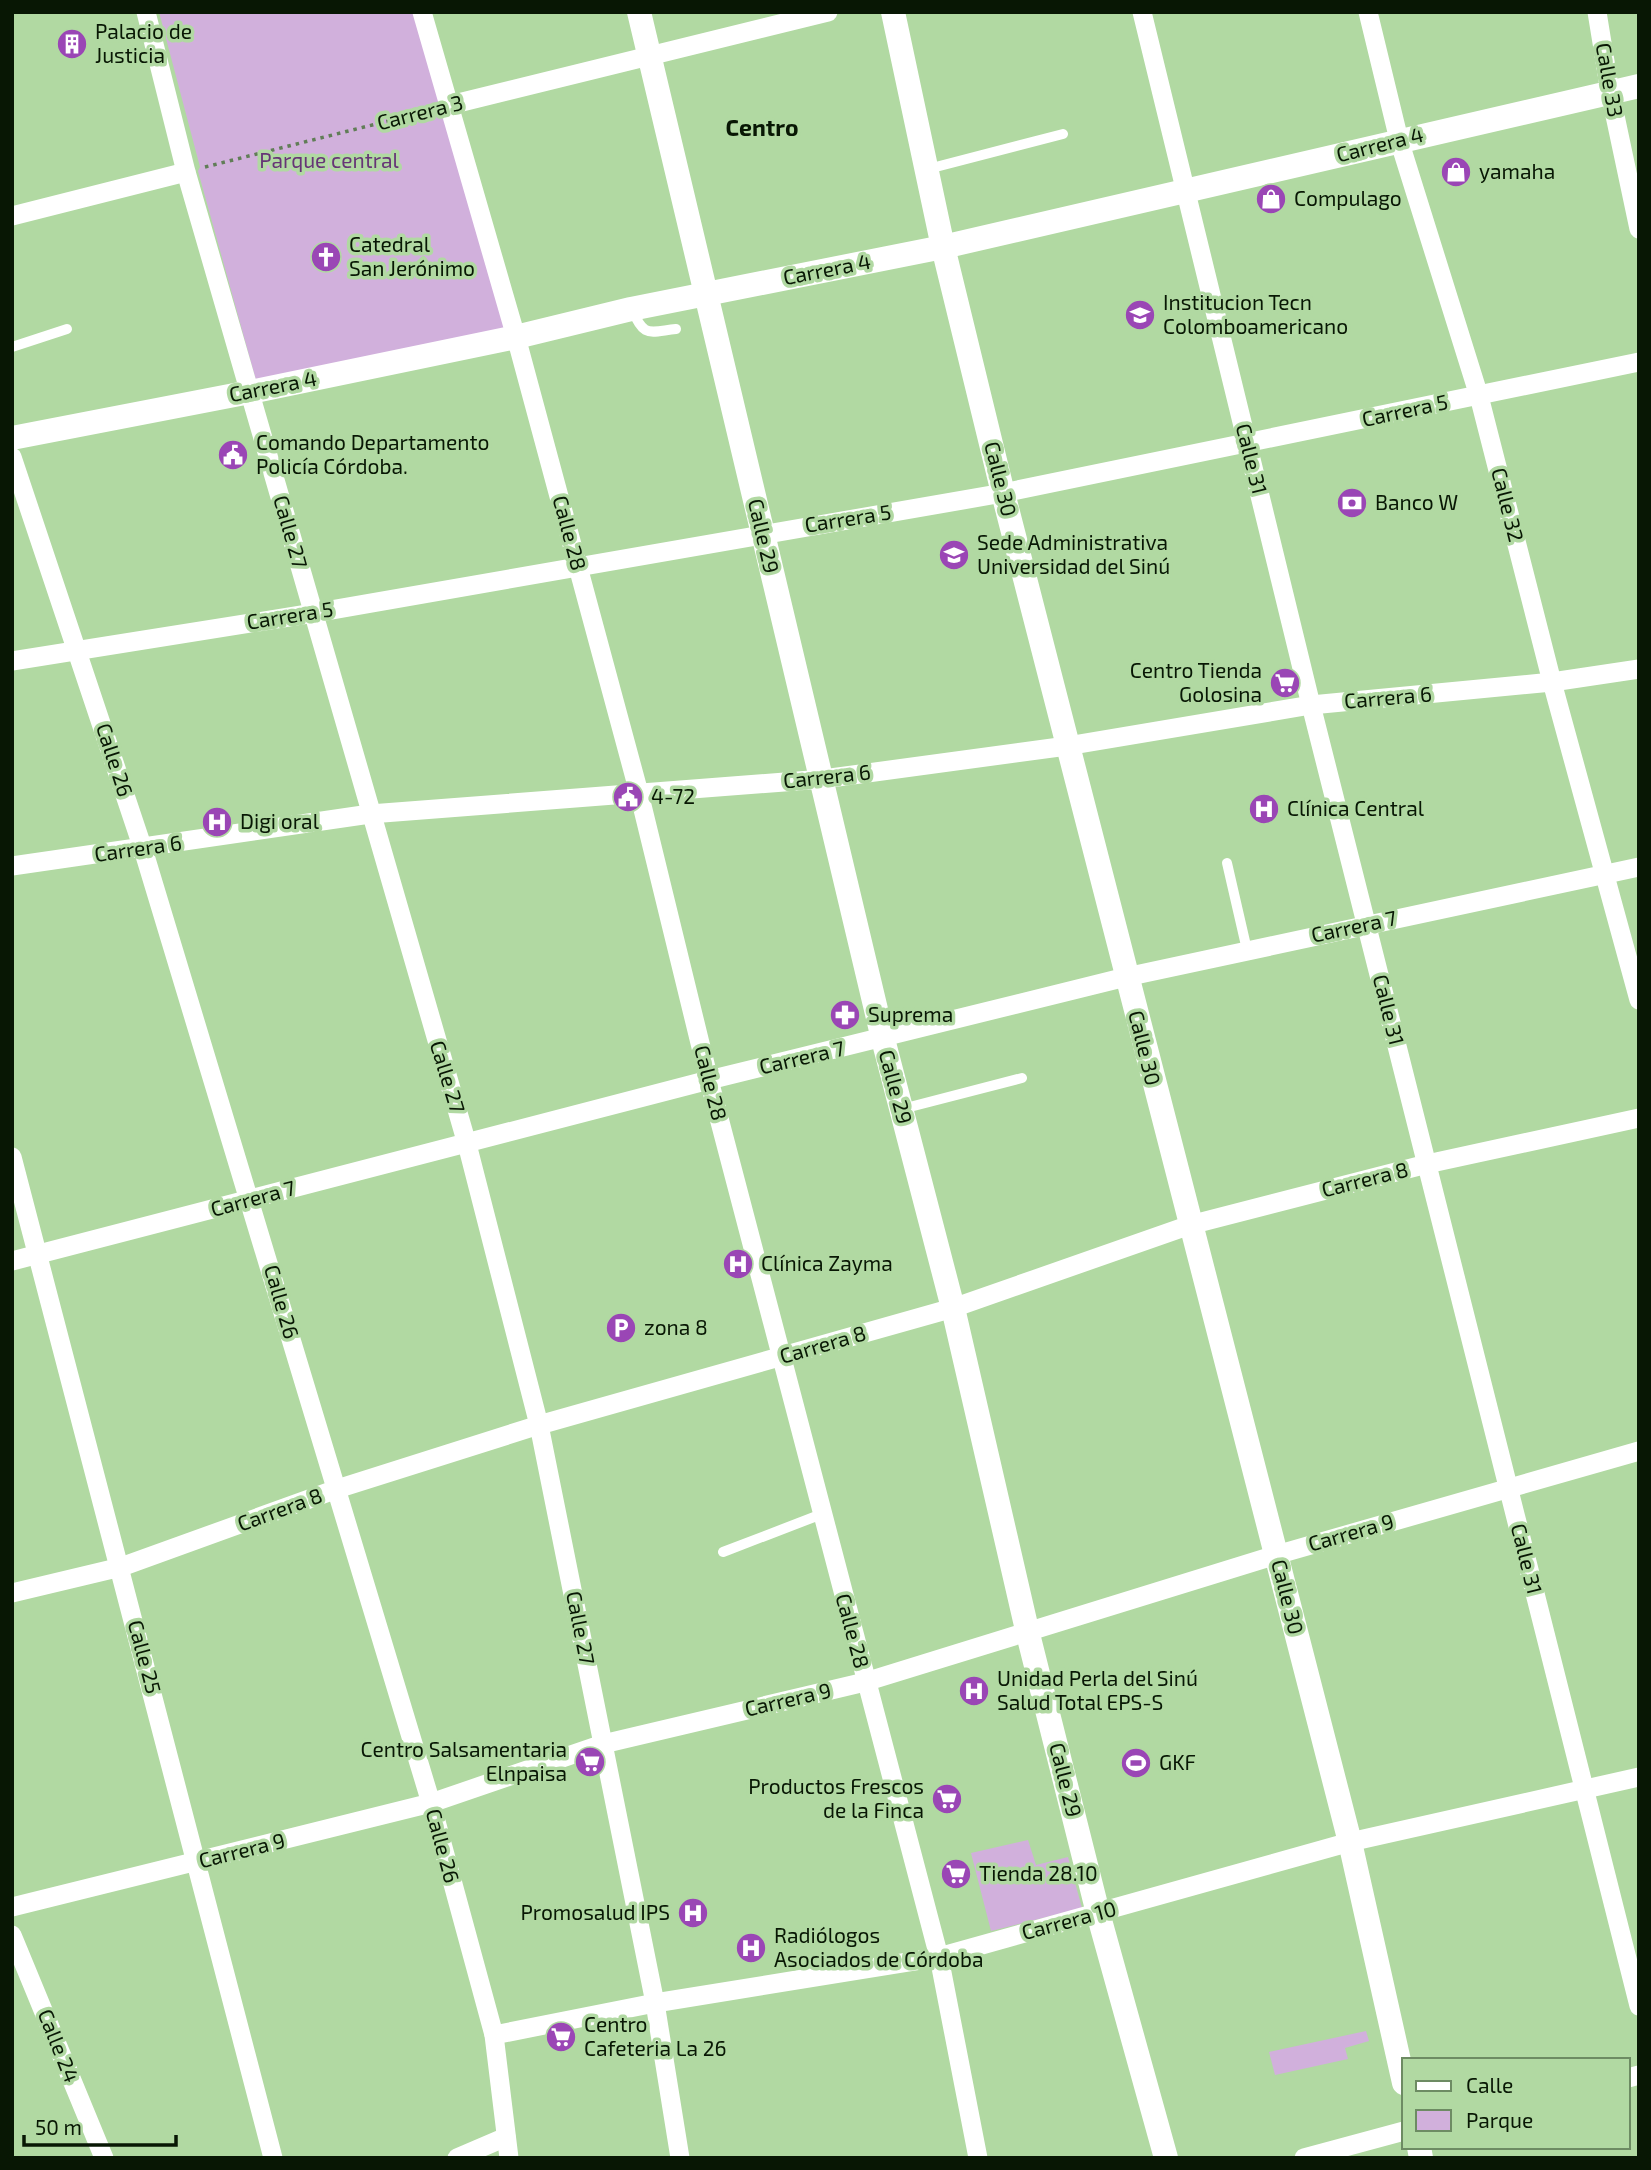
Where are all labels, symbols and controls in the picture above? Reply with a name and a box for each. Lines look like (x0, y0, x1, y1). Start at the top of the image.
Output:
place label: Palacio de Justicia (95, 18, 192, 67)
building icon: Palacio de Justicia (55, 27, 89, 61)
street label: Calle 33 (1592, 40, 1629, 119)
street label: Carrera 3 (374, 89, 465, 134)
district label: Centro (726, 113, 798, 141)
street label: Carrera 4 (1333, 121, 1426, 166)
park label: Parque central (259, 147, 400, 172)
shop icon: yamaha (1439, 155, 1473, 189)
place label: yamaha (1479, 158, 1555, 183)
shop icon: Compulago (1254, 182, 1288, 216)
place label: Compulago (1294, 185, 1402, 210)
place label: Catedral San Jerónimo (349, 231, 475, 280)
church icon: Catedral San Jerónimo (309, 240, 343, 274)
street label: Carrera 4 (781, 248, 873, 289)
place label: Institucion Tecn Colomboamericano (1163, 289, 1348, 338)
school or university icon: Institucion Tecn Colomboamericano (1123, 298, 1157, 332)
street label: Carrera 4 (227, 365, 319, 406)
street label: Carrera 5 (1359, 388, 1450, 431)
street label: Calle 31 (1232, 421, 1273, 497)
place label: Comando Departamento Policía Córdoba. (256, 429, 489, 478)
public building icon: Comando Departamento Policía Córdoba. (216, 438, 250, 472)
street label: Calle 30 (980, 439, 1023, 519)
street label: Calle 32 (1487, 465, 1530, 544)
bank icon: Banco W (1335, 486, 1369, 520)
place label: Banco W (1375, 489, 1458, 514)
street label: Calle 27 (269, 492, 314, 571)
street label: Calle 28 (548, 492, 592, 573)
street label: Calle 29 (744, 496, 785, 575)
street label: Carrera 5 (803, 498, 893, 537)
place label: Sede Administrativa Universidad del Sinú (977, 529, 1170, 578)
school or university icon: Sede Administrativa Universidad del Sinú (937, 538, 971, 572)
street label: Carrera 5 (245, 595, 335, 634)
place label: Centro Tienda Golosina (1130, 657, 1262, 706)
supermarket icon: Centro Tienda Golosina (1268, 666, 1302, 700)
street label: Carrera 6 (1343, 680, 1433, 713)
street label: Calle 26 (92, 720, 139, 799)
street label: Carrera 6 (782, 758, 872, 793)
public building icon: 4-72 (611, 780, 645, 814)
place label: 4-72 (651, 783, 695, 808)
hospital icon: Clínica Central (1247, 792, 1281, 826)
place label: Clínica Central (1287, 795, 1425, 820)
hospital icon: Digi oral (200, 805, 234, 839)
place label: Digi oral (240, 808, 320, 833)
street label: Carrera 6 (92, 829, 183, 866)
street label: Carrera 7 (1309, 904, 1399, 947)
street label: Calle 31 (1369, 972, 1410, 1048)
pharmacy icon: Suprema (828, 998, 862, 1032)
place label: Suprema (868, 1001, 953, 1026)
street label: Calle 30 (1124, 1008, 1167, 1088)
street label: Carrera 7 (757, 1035, 847, 1078)
street label: Calle 27 (426, 1037, 471, 1116)
street label: Calle 28 (690, 1043, 733, 1123)
street label: Calle 29 (875, 1047, 918, 1126)
street label: Carrera 8 (1319, 1156, 1411, 1201)
street label: Carrera 7 (207, 1174, 298, 1221)
hospital icon: Clínica Zayma (721, 1247, 755, 1281)
place label: Clínica Zayma (761, 1250, 893, 1275)
street label: Calle 26 (260, 1262, 305, 1341)
parking icon: zona 8 (604, 1311, 638, 1345)
place label: zona 8 (644, 1314, 708, 1339)
street label: Carrera 8 (776, 1319, 869, 1368)
street label: Carrera 8 (234, 1482, 325, 1536)
street label: Carrera 9 (1305, 1507, 1396, 1556)
street label: Calle 31 (1507, 1521, 1548, 1597)
street label: Calle 30 (1267, 1557, 1310, 1637)
street label: Calle 27 (562, 1589, 601, 1667)
street label: Calle 28 (831, 1590, 875, 1671)
street label: Calle 25 (124, 1617, 167, 1696)
place label: Unidad Perla del Sinú Salud Total EPS-S (997, 1665, 1198, 1714)
hospital icon: Unidad Perla del Sinú Salud Total EPS-S (957, 1674, 991, 1708)
street label: Carrera 9 (742, 1676, 833, 1721)
place label: Centro Salsamentaria Elnpaisa (360, 1736, 567, 1785)
street label: Calle 29 (1045, 1740, 1088, 1819)
supermarket icon: Centro Salsamentaria Elnpaisa (573, 1745, 607, 1779)
sports icon: GKF (1119, 1746, 1153, 1780)
place label: GKF (1159, 1749, 1196, 1774)
place label: Productos Frescos de la Finca (748, 1773, 924, 1822)
supermarket icon: Productos Frescos de la Finca (930, 1782, 964, 1816)
street label: Calle 26 (422, 1806, 465, 1885)
street label: Carrera 9 (196, 1827, 287, 1872)
supermarket icon: Tienda 28.10 (939, 1857, 973, 1891)
place label: Tienda 28.10 (979, 1860, 1098, 1885)
street label: Carrera 10 (1019, 1895, 1119, 1944)
hospital icon: Promosalud IPS (676, 1896, 710, 1930)
place label: Promosalud IPS (520, 1899, 670, 1924)
place label: Radiólogos Asociados de Córdoba (774, 1922, 984, 1971)
hospital icon: Radiólogos Asociados de Córdoba (734, 1931, 768, 1965)
street label: Calle 24 (33, 2005, 85, 2086)
place label: Centro Cafeteria La 26 (584, 2011, 727, 2060)
supermarket icon: Centro Cafeteria La 26 (544, 2020, 578, 2054)
legend (1402, 2058, 1630, 2149)
text: Calle (1466, 2072, 1513, 2097)
scale bar (24, 2104, 177, 2148)
text: Parque (1466, 2107, 1533, 2132)
text: 50 m (35, 2114, 82, 2139)

